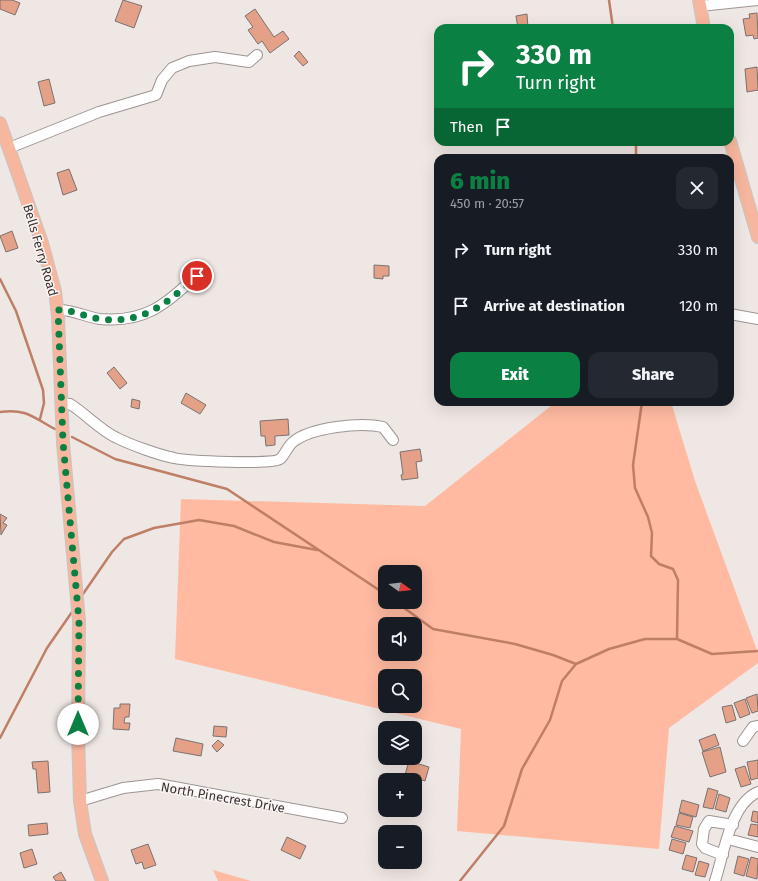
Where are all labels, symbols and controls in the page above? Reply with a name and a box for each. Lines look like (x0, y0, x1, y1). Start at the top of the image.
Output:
text: 330 m (516, 38, 592, 71)
icon: right (450, 40, 502, 92)
text: Turn right (516, 72, 596, 94)
icon: arrive (492, 116, 514, 138)
text: Then (450, 118, 484, 136)
text: 6 min (450, 167, 510, 195)
button: close (676, 167, 718, 209)
text: 450 m · 20:57 (450, 196, 524, 211)
street label: Bells Ferry Road (20, 202, 61, 298)
icon: right (450, 239, 472, 261)
text: Turn right (484, 241, 551, 259)
text: 330 m (678, 241, 718, 259)
pin (180, 259, 214, 293)
icon: arrive (186, 265, 208, 287)
icon: arrive (450, 295, 472, 317)
text: Arrive at destination (484, 297, 625, 315)
text: 120 m (679, 297, 718, 315)
button: Exit (450, 352, 580, 398)
button: Share (588, 352, 718, 398)
north arrow (378, 565, 422, 609)
map controls (378, 565, 422, 869)
button: sound (378, 617, 422, 661)
button: search (378, 669, 422, 713)
position arrow (57, 703, 99, 745)
button: layers (378, 721, 422, 765)
button: + (378, 773, 422, 817)
street label: North Pinecrest Drive (160, 779, 286, 816)
button: − (378, 825, 422, 869)

